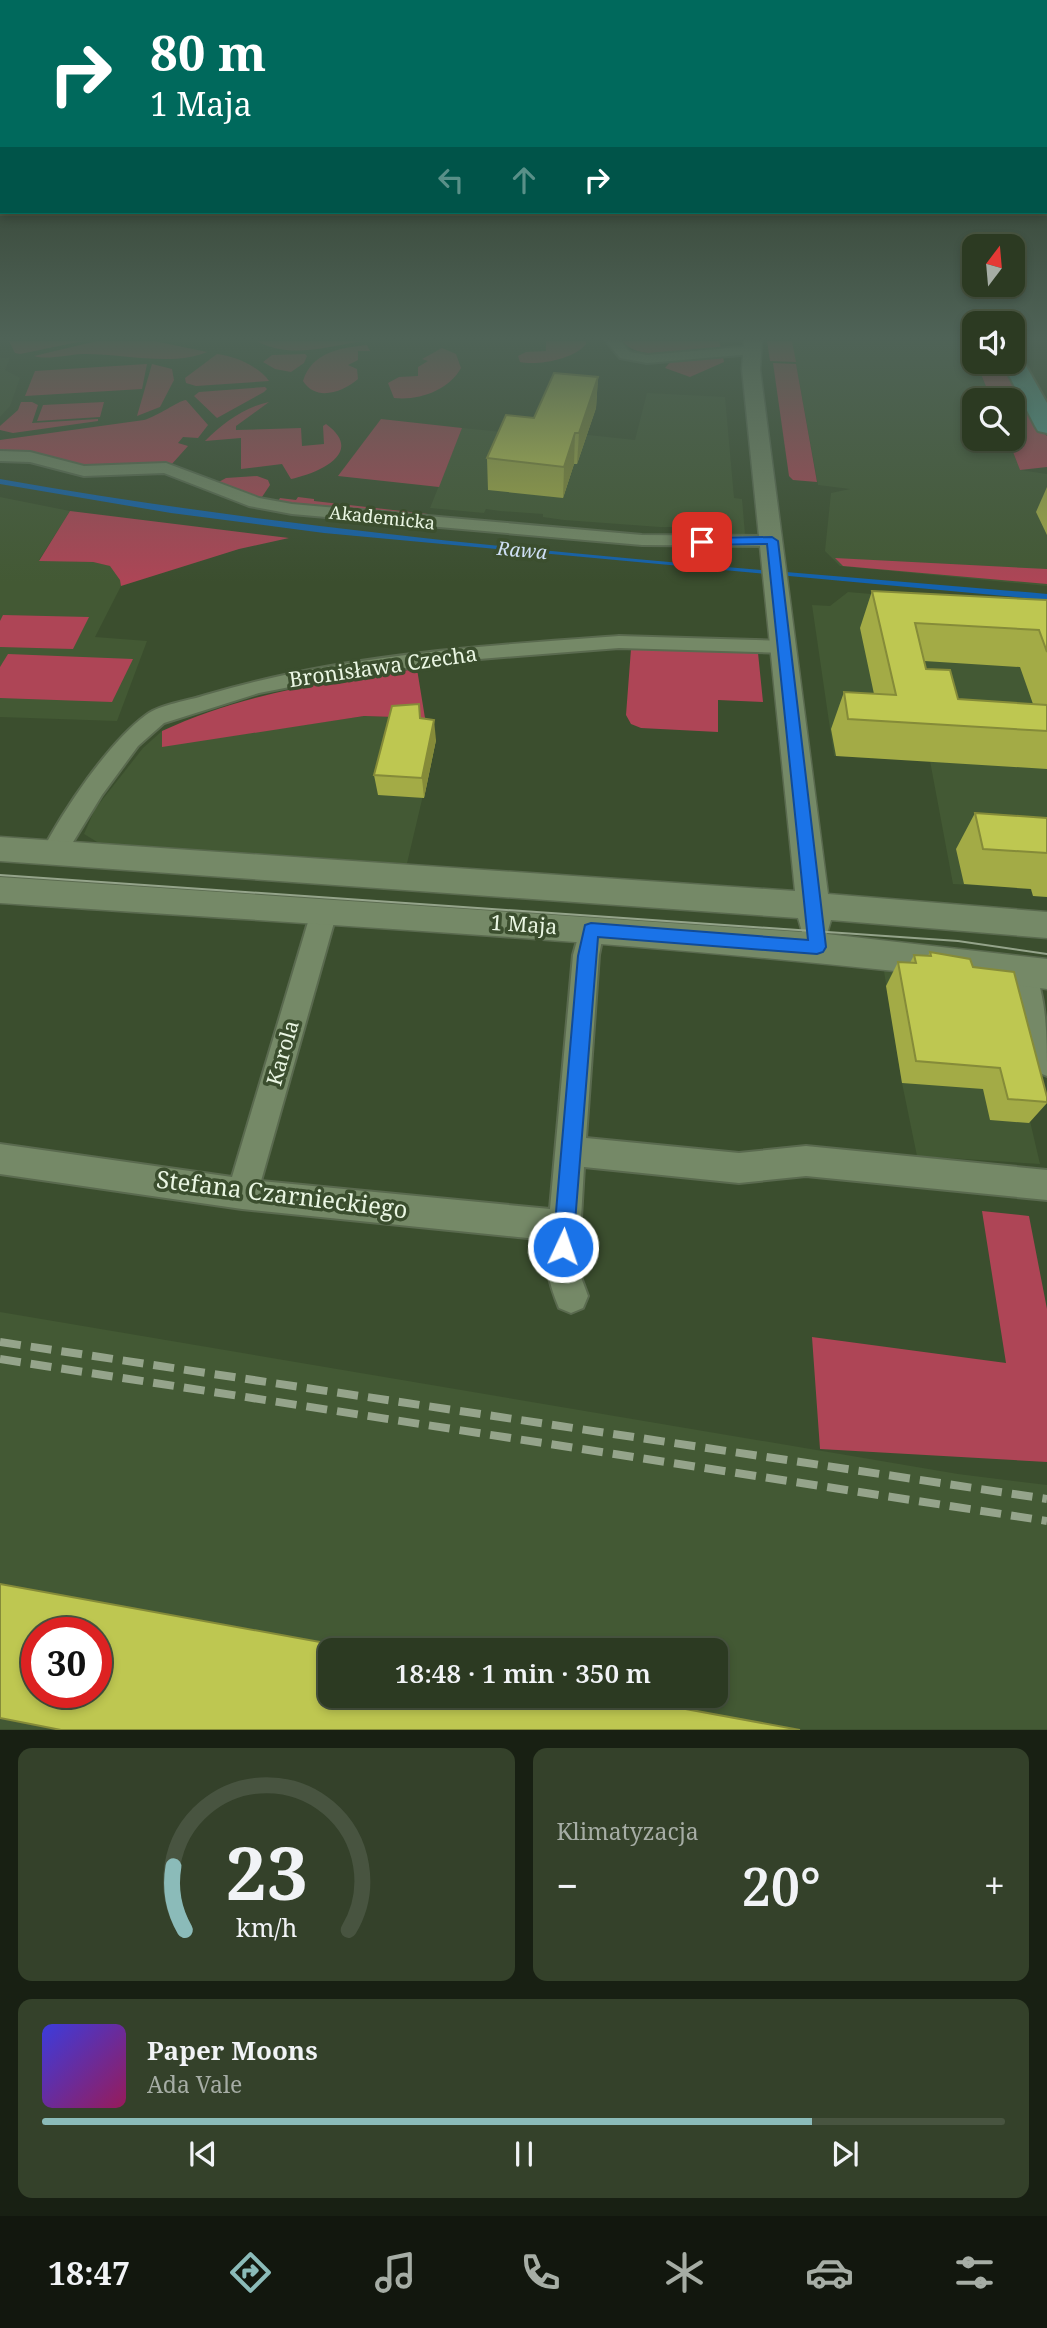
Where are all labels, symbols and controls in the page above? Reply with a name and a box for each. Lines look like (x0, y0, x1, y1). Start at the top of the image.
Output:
text: 80 m (150, 19, 266, 85)
icon: right (35, 28, 126, 119)
text: 1 Maja (150, 82, 252, 125)
icon: left (432, 161, 470, 199)
icon: ahead (505, 161, 543, 199)
icon: right (578, 161, 616, 199)
north arrow (962, 234, 1026, 298)
map controls (962, 234, 1025, 451)
button: sound (962, 311, 1025, 374)
button: search (962, 388, 1025, 451)
street label: Akademicka (328, 500, 436, 534)
pin (672, 512, 732, 572)
icon: arrive (683, 523, 721, 561)
water label: Rawa (495, 535, 548, 565)
street label: Bronisława Czecha (287, 639, 479, 693)
street label: 1 Maja (490, 908, 558, 940)
street label: Karola (259, 1017, 305, 1089)
street label: Stefana Czarnieckiego (155, 1162, 410, 1225)
position arrow (526, 1210, 600, 1284)
speed limit sign: 30 (21, 1617, 112, 1708)
text: 18:48 · 1 min · 350 m (395, 1655, 651, 1691)
text: Klimatyzacja (557, 1815, 699, 1847)
text: 23 (225, 1823, 307, 1922)
text: 20° (741, 1850, 821, 1921)
text: − (557, 1859, 579, 1911)
text: + (984, 1859, 1005, 1911)
text: km/h (236, 1910, 297, 1944)
text: Paper Moons (147, 2032, 318, 2068)
text: Ada Vale (147, 2068, 242, 2100)
icon: previous (184, 2135, 222, 2173)
icon: pause (505, 2135, 543, 2173)
icon: next (826, 2135, 864, 2173)
icon: directions (226, 2248, 275, 2297)
icon: music (371, 2248, 420, 2297)
icon: phone (516, 2248, 565, 2297)
icon: climate (660, 2248, 709, 2297)
icon: car (805, 2248, 854, 2297)
icon: filters (950, 2248, 999, 2297)
text: 18:47 (48, 2251, 130, 2294)

